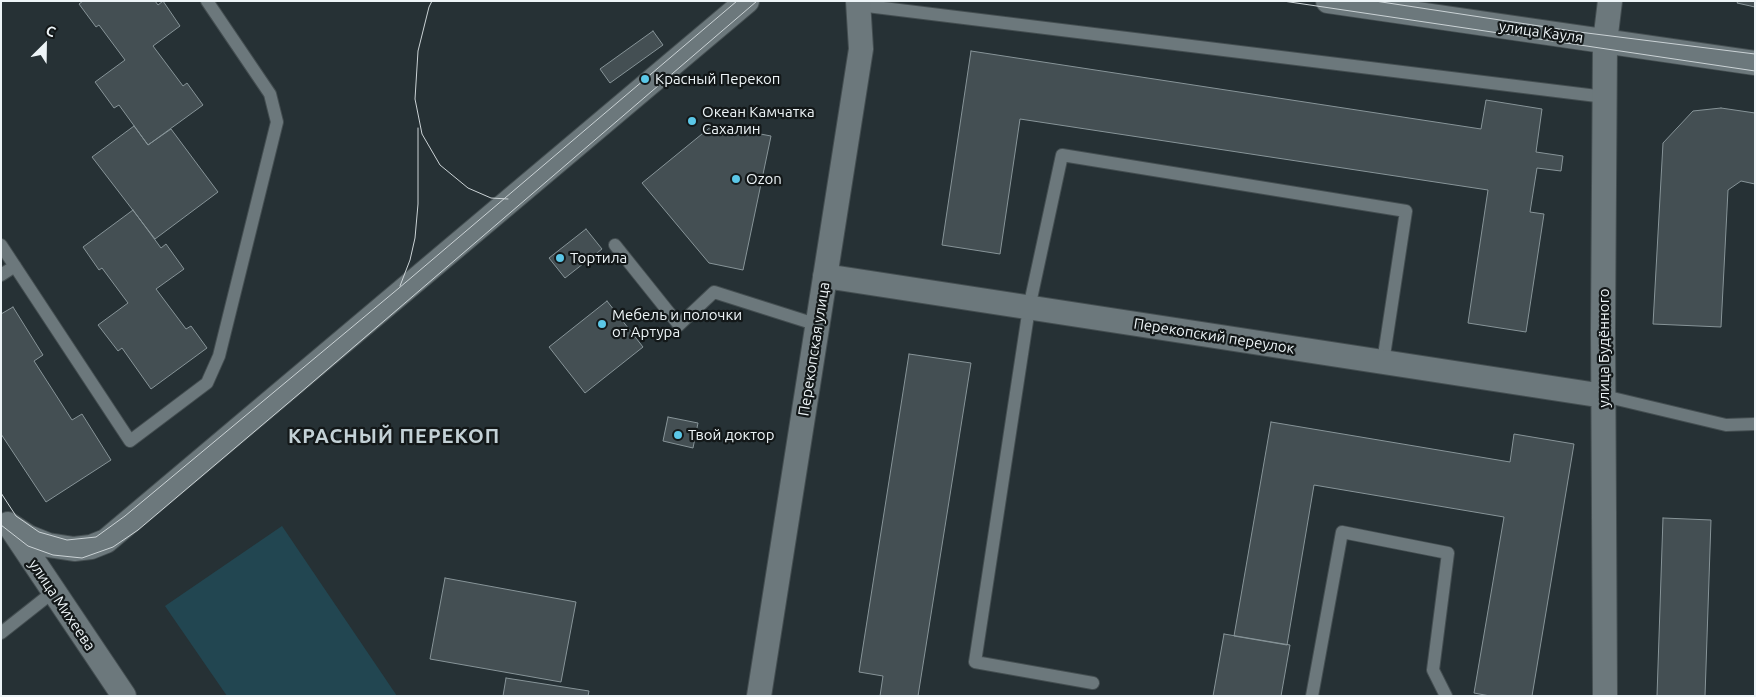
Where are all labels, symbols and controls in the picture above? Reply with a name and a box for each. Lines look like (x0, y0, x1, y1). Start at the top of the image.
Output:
street label: улица Кауля (1498, 17, 1584, 47)
north arrow (20, 20, 70, 70)
text: С (44, 22, 58, 40)
place label: Красный Перекоп (655, 70, 780, 88)
marker: Красный Перекоп (639, 73, 651, 85)
place label: Океан Камчатка Сахалин (702, 103, 815, 138)
marker: Океан Камчатка Сахалин (686, 115, 698, 127)
place label: Ozon (746, 170, 782, 188)
marker: Ozon (730, 173, 742, 185)
place label: Тортила (570, 249, 627, 267)
marker: Тортила (554, 252, 566, 264)
street label: Перекопская улица (795, 281, 833, 417)
street label: улица Будённого (1595, 289, 1613, 407)
place label: Мебель и полочки от Артура (612, 306, 742, 341)
street label: Перекопский переулок (1132, 314, 1296, 358)
marker: Мебель и полочки от Артура (596, 318, 608, 330)
district label: КРАСНЫЙ ПЕРЕКОП (286, 424, 502, 448)
place label: Твой доктор (688, 426, 774, 444)
marker: Твой доктор (672, 429, 684, 441)
street label: улица Михеева (25, 556, 99, 654)

